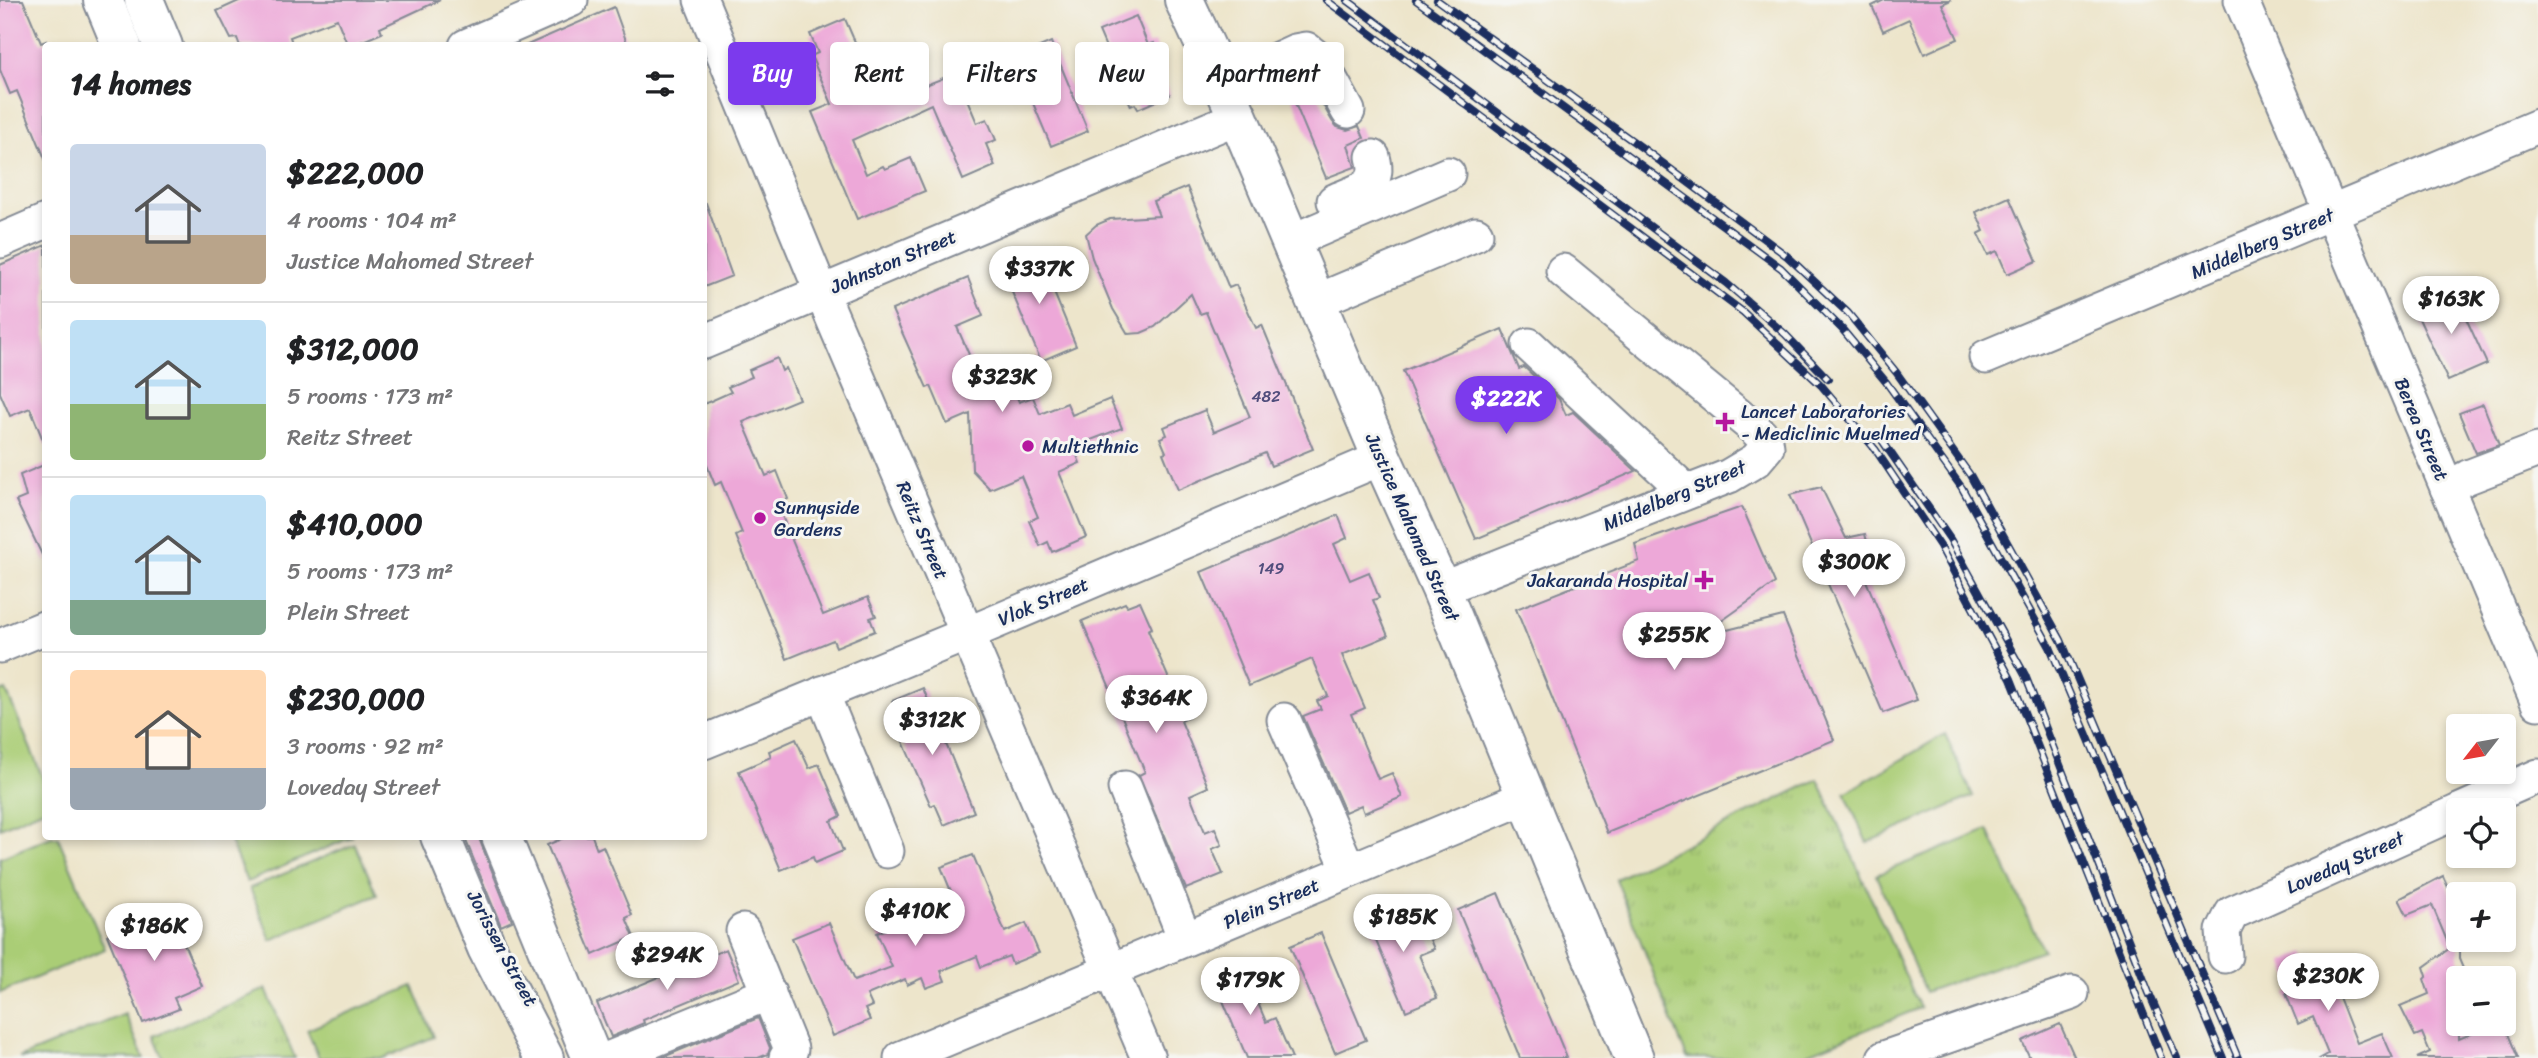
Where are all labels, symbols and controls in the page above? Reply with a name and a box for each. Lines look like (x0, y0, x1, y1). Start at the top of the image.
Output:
chip: Buy (728, 42, 816, 105)
chip: Rent (830, 42, 929, 105)
chip: Filters (943, 42, 1061, 105)
chip: New (1075, 42, 1169, 105)
chip: Apartment (1183, 42, 1344, 105)
text: 14 homes (70, 57, 191, 111)
icon: filters (641, 65, 679, 103)
text: $222,000 (287, 146, 424, 200)
icon: home (126, 172, 210, 256)
street label: Middelberg Street (2185, 198, 2340, 289)
text: 4 rooms · 104 m² (287, 200, 457, 241)
street label: Johnston Street (824, 220, 961, 303)
text: Justice Mahomed Street (287, 241, 533, 282)
pin: $337K (990, 246, 1088, 306)
text: $337K (1005, 248, 1073, 289)
pin: $163K (2402, 276, 2500, 336)
text: $163K (2418, 278, 2484, 319)
text: $312,000 (287, 322, 419, 376)
icon: home (126, 348, 210, 432)
pin: $323K (953, 354, 1051, 414)
text: $323K (968, 356, 1036, 397)
street label: Berea Street (2385, 372, 2458, 486)
text: 5 rooms · 173 m² (287, 376, 453, 417)
pin: $222K (1457, 376, 1555, 436)
text: $222K (1471, 378, 1541, 419)
house number: 482 (1252, 382, 1280, 411)
place label: Lancet Laboratories - Mediclinic Muelmed (1741, 395, 1921, 450)
marker: Lancet Laboratories - Mediclinic Muelmed (1715, 412, 1735, 432)
text: Reitz Street (287, 417, 413, 458)
street label: Justice Mahomed Street (1356, 427, 1470, 628)
place label: Multiethnic (1042, 430, 1139, 463)
marker: Multiethnic (1020, 438, 1036, 454)
street label: Middelberg Street (1597, 450, 1752, 541)
street label: Reitz Street (887, 476, 958, 585)
place label: Sunnyside Gardens (774, 491, 859, 546)
text: $410,000 (287, 497, 423, 551)
marker: Sunnyside Gardens (752, 510, 768, 526)
icon: home (126, 523, 210, 607)
pin: $300K (1805, 540, 1903, 599)
text: $300K (1818, 541, 1890, 582)
text: 5 rooms · 173 m² (287, 551, 453, 592)
house number: 149 (1258, 554, 1285, 583)
place label: Jakaranda Hospital (1526, 564, 1689, 597)
street label: Vlok Street (993, 568, 1094, 635)
marker: Jakaranda Hospital (1694, 570, 1714, 590)
text: Plein Street (287, 592, 410, 633)
pin: $255K (1625, 612, 1723, 672)
text: $255K (1639, 614, 1709, 655)
text: $230,000 (287, 672, 425, 726)
pin: $364K (1107, 676, 1205, 735)
text: $364K (1121, 677, 1191, 718)
icon: home (126, 698, 210, 782)
pin: $312K (883, 698, 981, 757)
text: $312K (899, 699, 965, 740)
north arrow (2446, 714, 2516, 784)
map controls (2446, 714, 2516, 1036)
text: 3 rooms · 92 m² (287, 726, 444, 767)
text: Loveday Street (287, 767, 440, 808)
button: locate (2446, 798, 2516, 868)
street label: Loveday Street (2281, 821, 2411, 903)
street label: Plein Street (1218, 868, 1324, 939)
button: + (2446, 882, 2516, 952)
street label: Jorissen Street (457, 883, 547, 1013)
pin: $410K (866, 888, 964, 948)
text: $410K (881, 890, 949, 931)
pin: $185K (1354, 894, 1452, 954)
text: $185K (1369, 896, 1437, 937)
pin: $186K (105, 904, 203, 963)
text: $186K (121, 905, 187, 946)
pin: $294K (618, 932, 716, 992)
text: $294K (631, 934, 703, 975)
pin: $230K (2279, 954, 2377, 1013)
text: $230K (2293, 955, 2363, 996)
pin: $179K (1201, 958, 1299, 1017)
text: $179K (1217, 959, 1283, 1000)
button: − (2446, 966, 2516, 1036)

